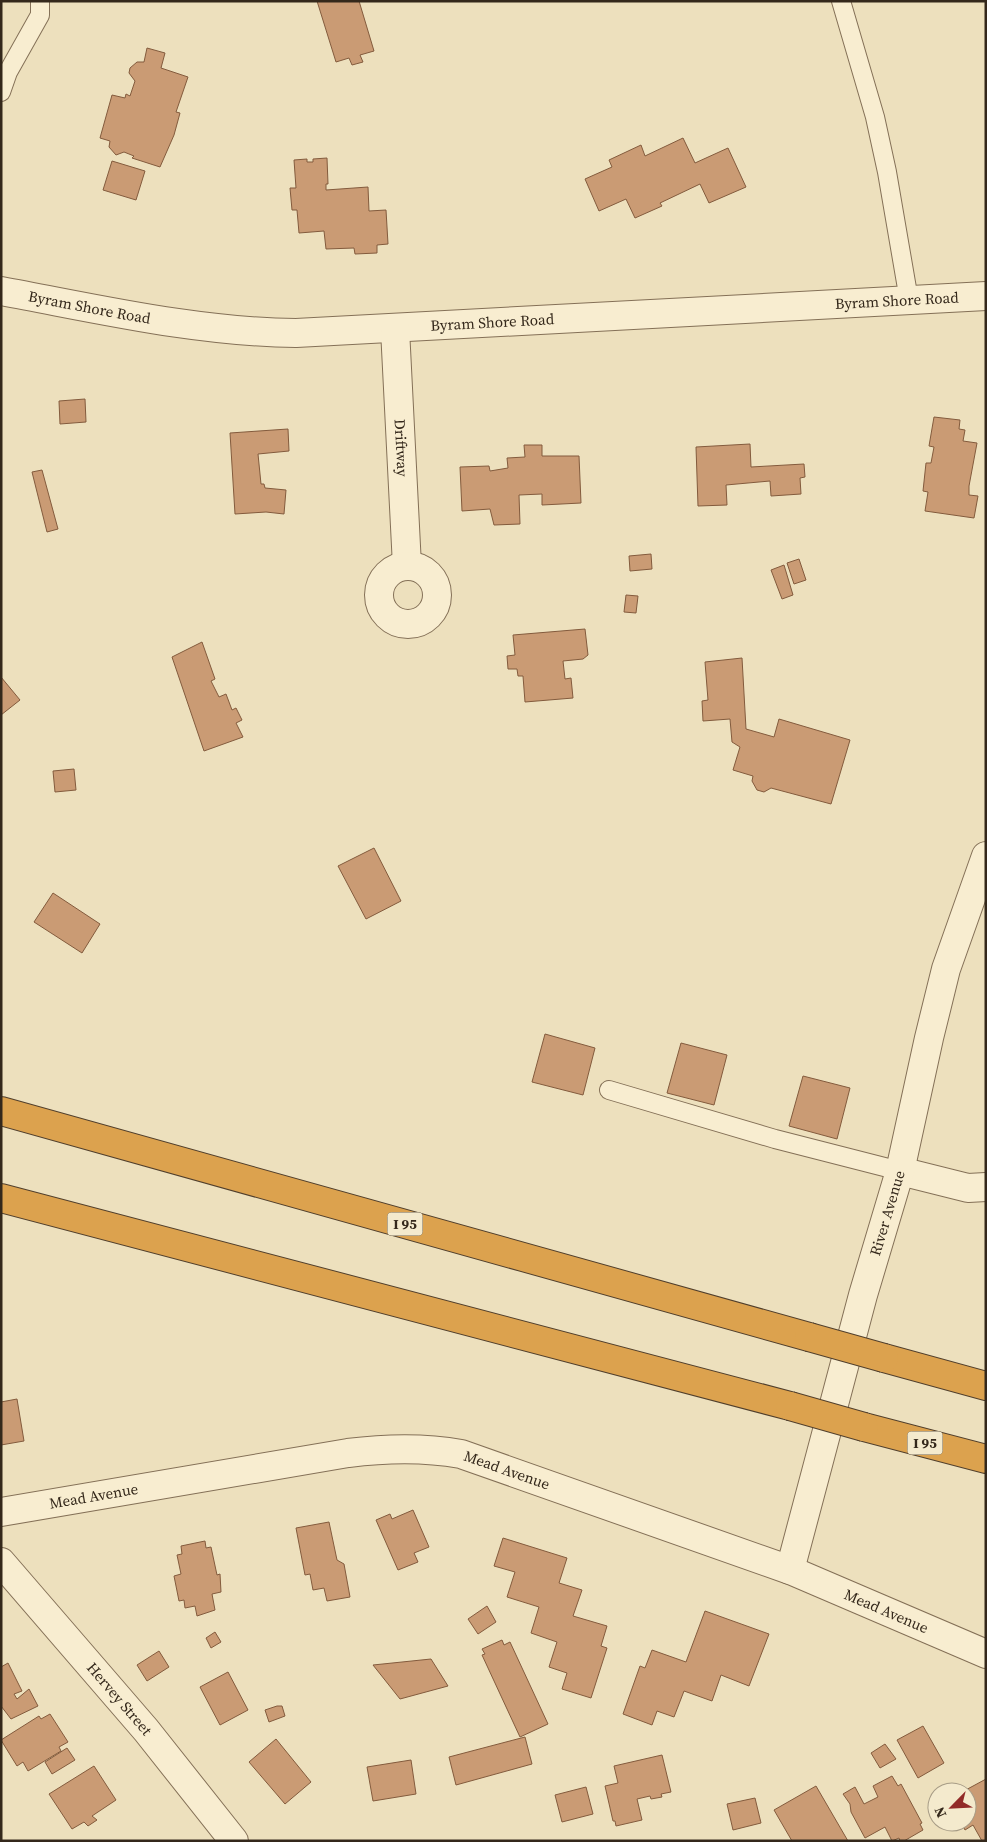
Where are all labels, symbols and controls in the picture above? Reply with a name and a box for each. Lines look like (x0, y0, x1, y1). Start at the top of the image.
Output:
street label: Byram Shore Road (27, 285, 153, 329)
street label: Byram Shore Road (834, 286, 960, 314)
street label: Byram Shore Road (430, 308, 555, 336)
street label: Driftway (390, 418, 413, 477)
street label: River Avenue (864, 1167, 910, 1258)
road number: I 95 (388, 1212, 422, 1236)
road number: I 95 (908, 1432, 942, 1455)
street label: Mead Avenue (461, 1445, 553, 1495)
street label: Mead Avenue (48, 1478, 140, 1514)
street label: Mead Avenue (841, 1583, 932, 1638)
street label: Hervey Street (82, 1658, 157, 1740)
north arrow (927, 1782, 977, 1832)
text: N (929, 1804, 951, 1821)

